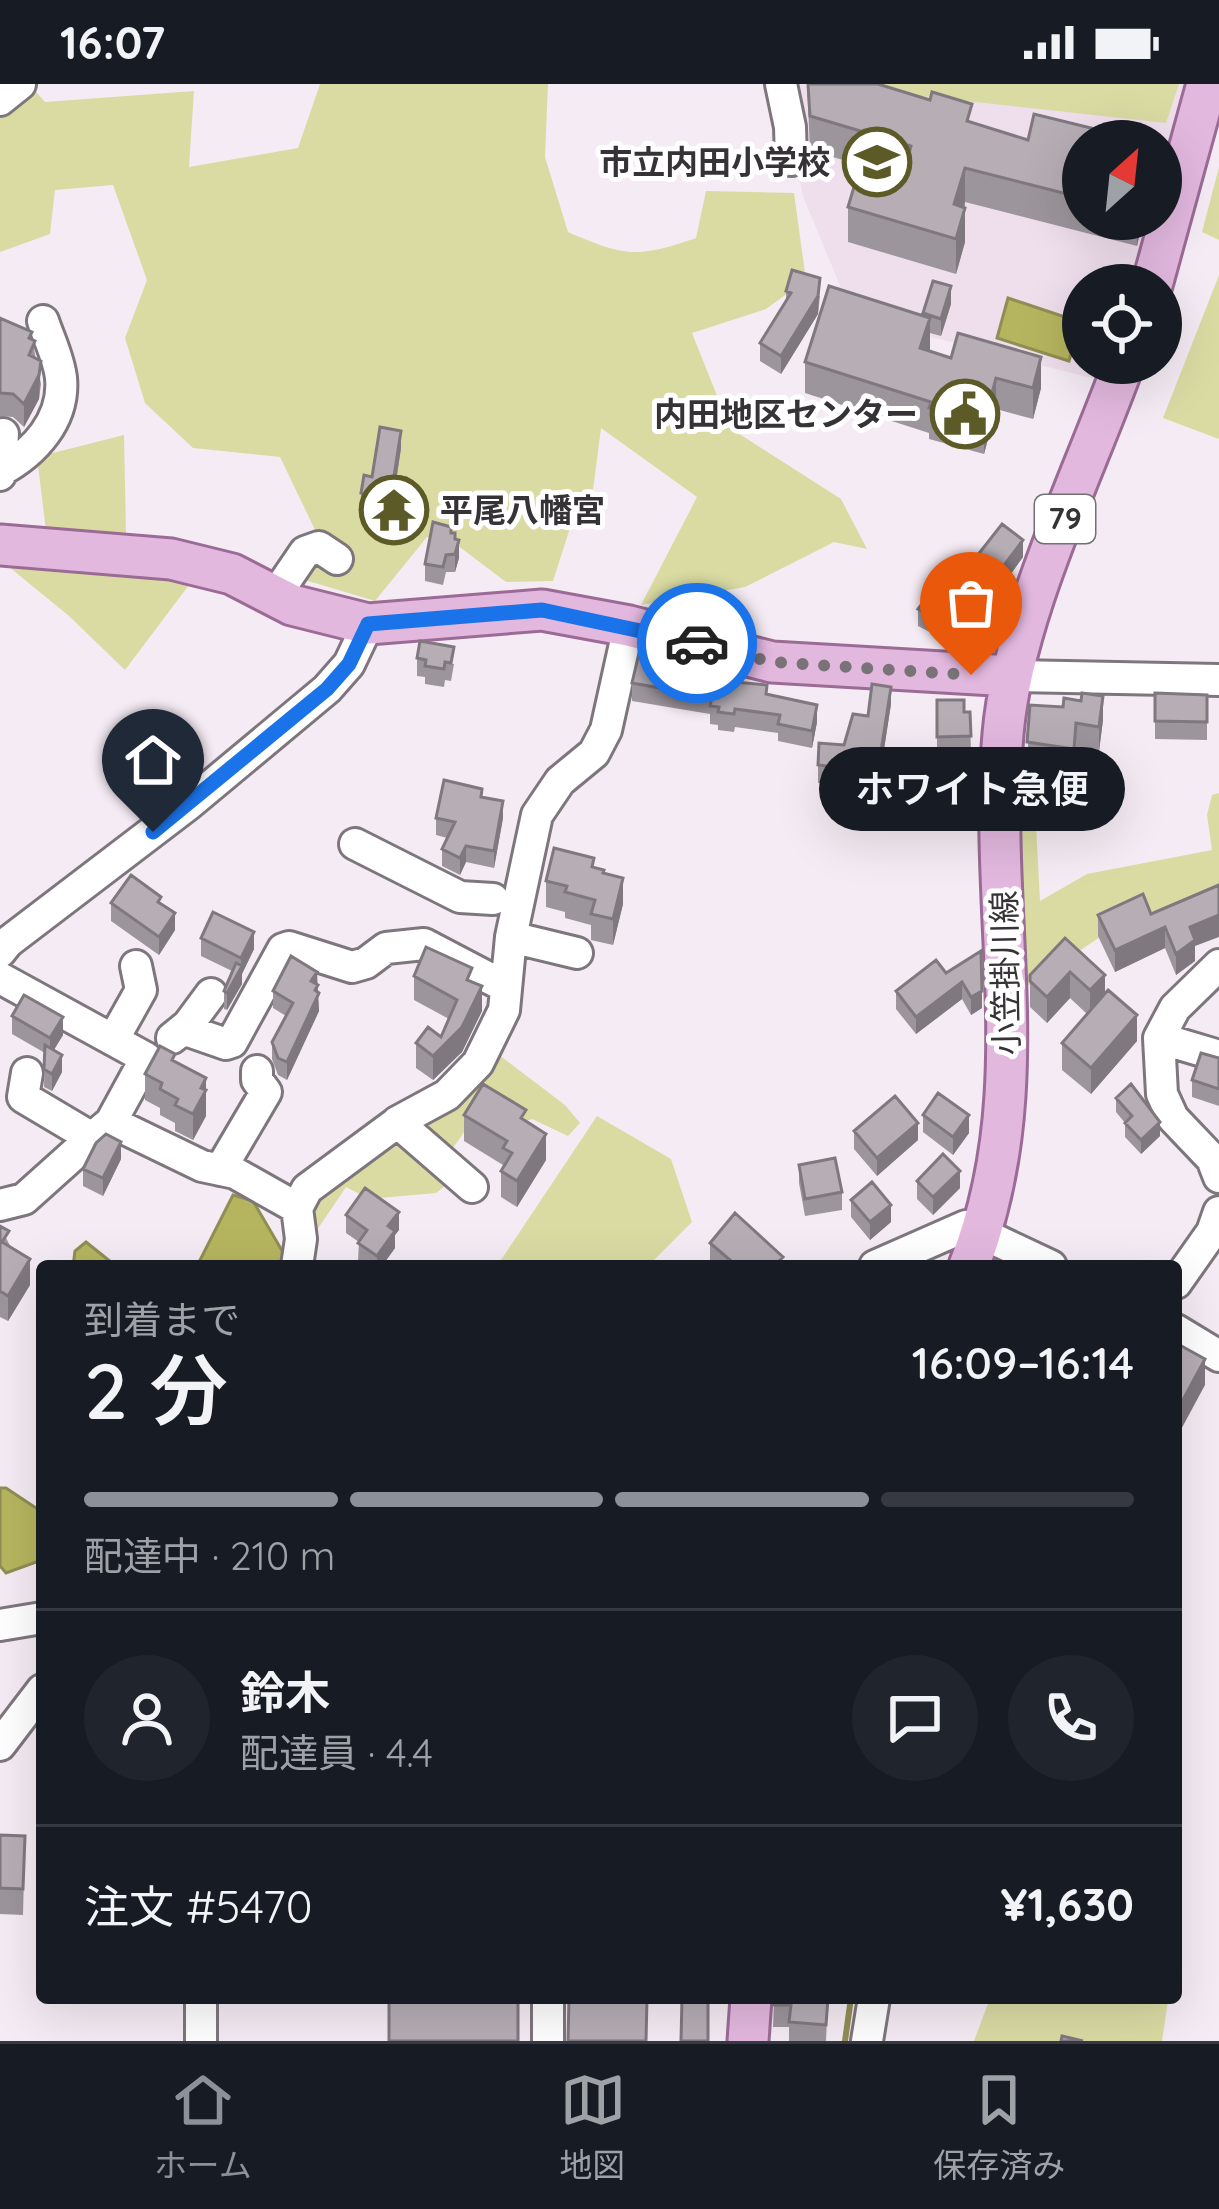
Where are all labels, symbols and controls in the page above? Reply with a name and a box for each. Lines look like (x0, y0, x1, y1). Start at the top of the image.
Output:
text: 16:07 (60, 14, 165, 70)
north arrow (1062, 120, 1182, 240)
map controls (1062, 120, 1182, 384)
school or university icon: 市立内田小学校 (842, 127, 912, 197)
place label: 市立内田小学校 (599, 141, 830, 182)
button: locate (1062, 264, 1182, 384)
public building icon: 内田地区センター (930, 379, 1000, 449)
place label: 内田地区センター (654, 393, 918, 434)
temple icon: 平尾八幡宮 (359, 475, 429, 545)
place label: 平尾八幡宮 (440, 489, 605, 530)
road number: 79 (1035, 495, 1095, 543)
pin (920, 552, 1022, 675)
icon: bag (938, 570, 1004, 636)
courier (637, 583, 757, 703)
icon: car (664, 610, 730, 676)
pin (102, 709, 204, 832)
icon: home (120, 727, 186, 793)
callout: ホワイト急便 (818, 747, 1124, 831)
text: ホワイト急便 (855, 764, 1089, 813)
street label: 小笠掛川線 (983, 890, 1026, 1056)
text: 到着まで (84, 1295, 240, 1344)
text: 16:09–16:14 (912, 1334, 1134, 1390)
text: 2 分 (84, 1341, 228, 1439)
text: 配達中 · 210 m (84, 1531, 335, 1580)
button: person (84, 1655, 210, 1781)
button: chat (852, 1655, 978, 1781)
button: phone (1008, 1655, 1134, 1781)
text: 鈴木 (240, 1664, 330, 1720)
text: 配達員 · 4.4 (240, 1728, 433, 1777)
text: ¥1,630 (1001, 1876, 1134, 1932)
text: 注文 #5470 (84, 1878, 312, 1934)
tab: ホーム (154, 2067, 252, 2187)
tab: 地図 (560, 2067, 626, 2187)
tab: 保存済み (933, 2067, 1065, 2187)

